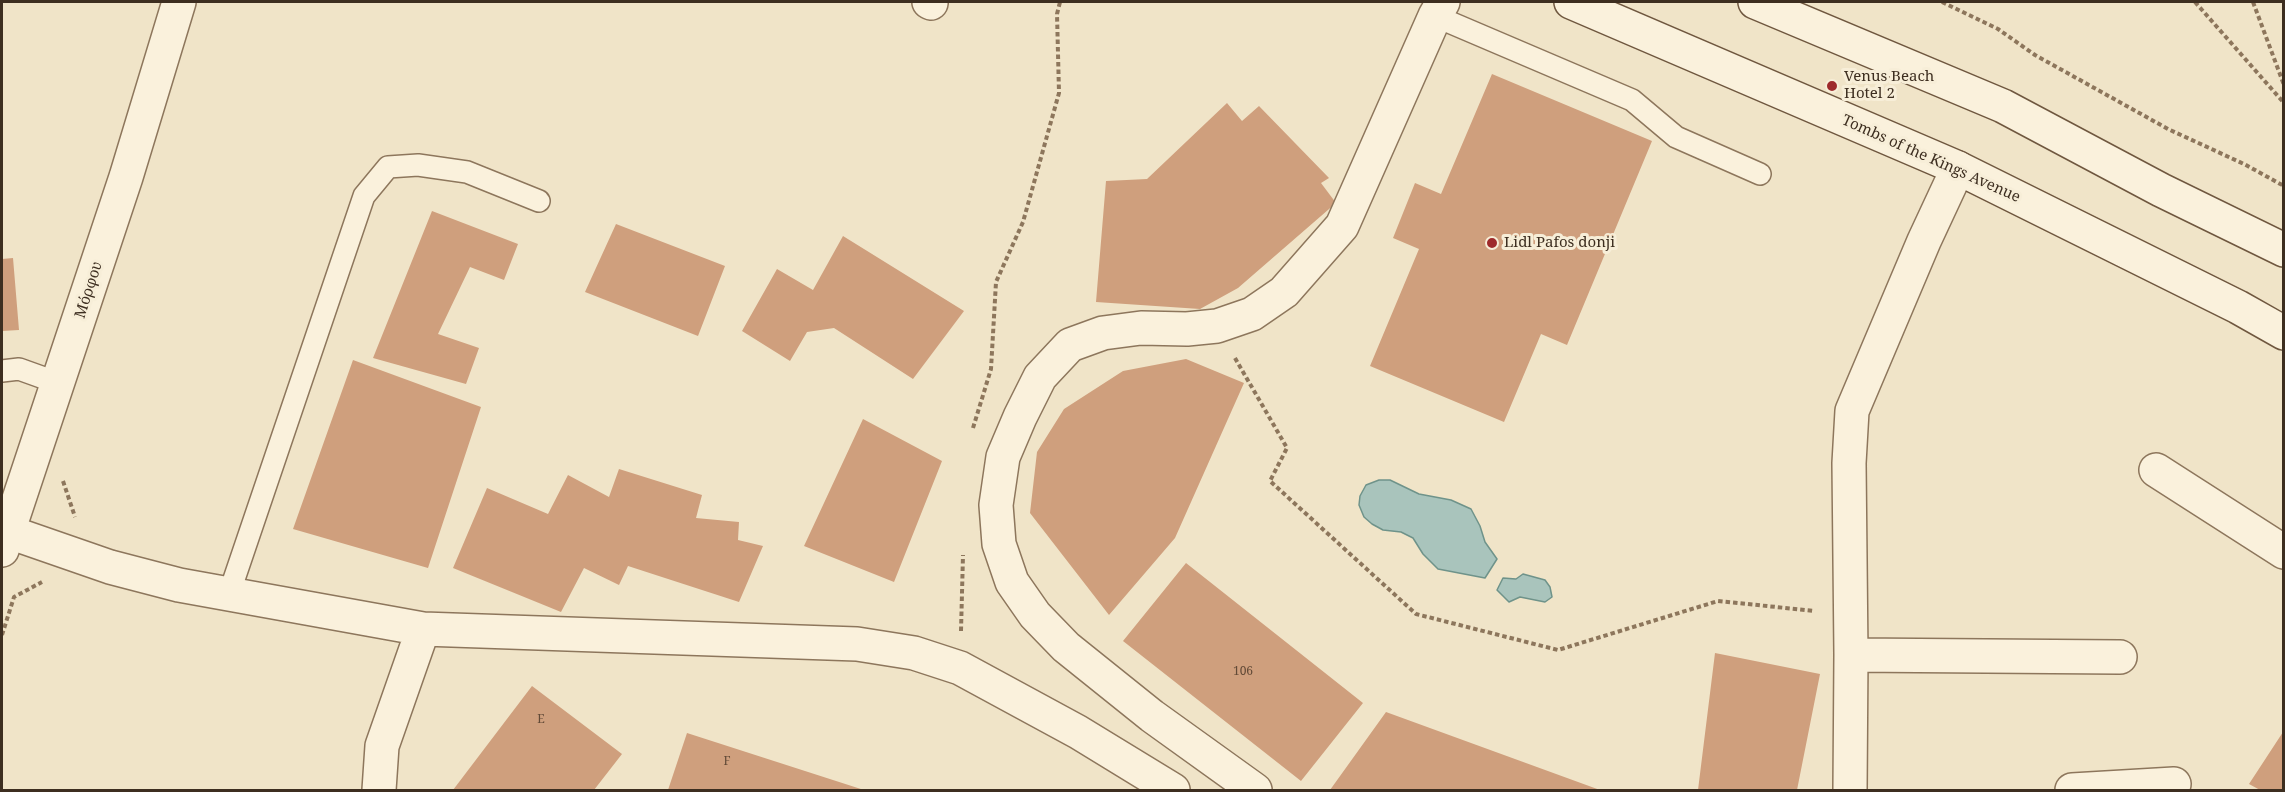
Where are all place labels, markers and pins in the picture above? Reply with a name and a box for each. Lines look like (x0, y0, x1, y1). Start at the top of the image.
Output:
place label: Venus Beach Hotel 2 (1844, 68, 1934, 103)
marker: Venus Beach Hotel 2 (1825, 79, 1839, 93)
place label: Lidl Pafos donji (1504, 234, 1615, 252)
marker: Lidl Pafos donji (1485, 236, 1499, 250)

